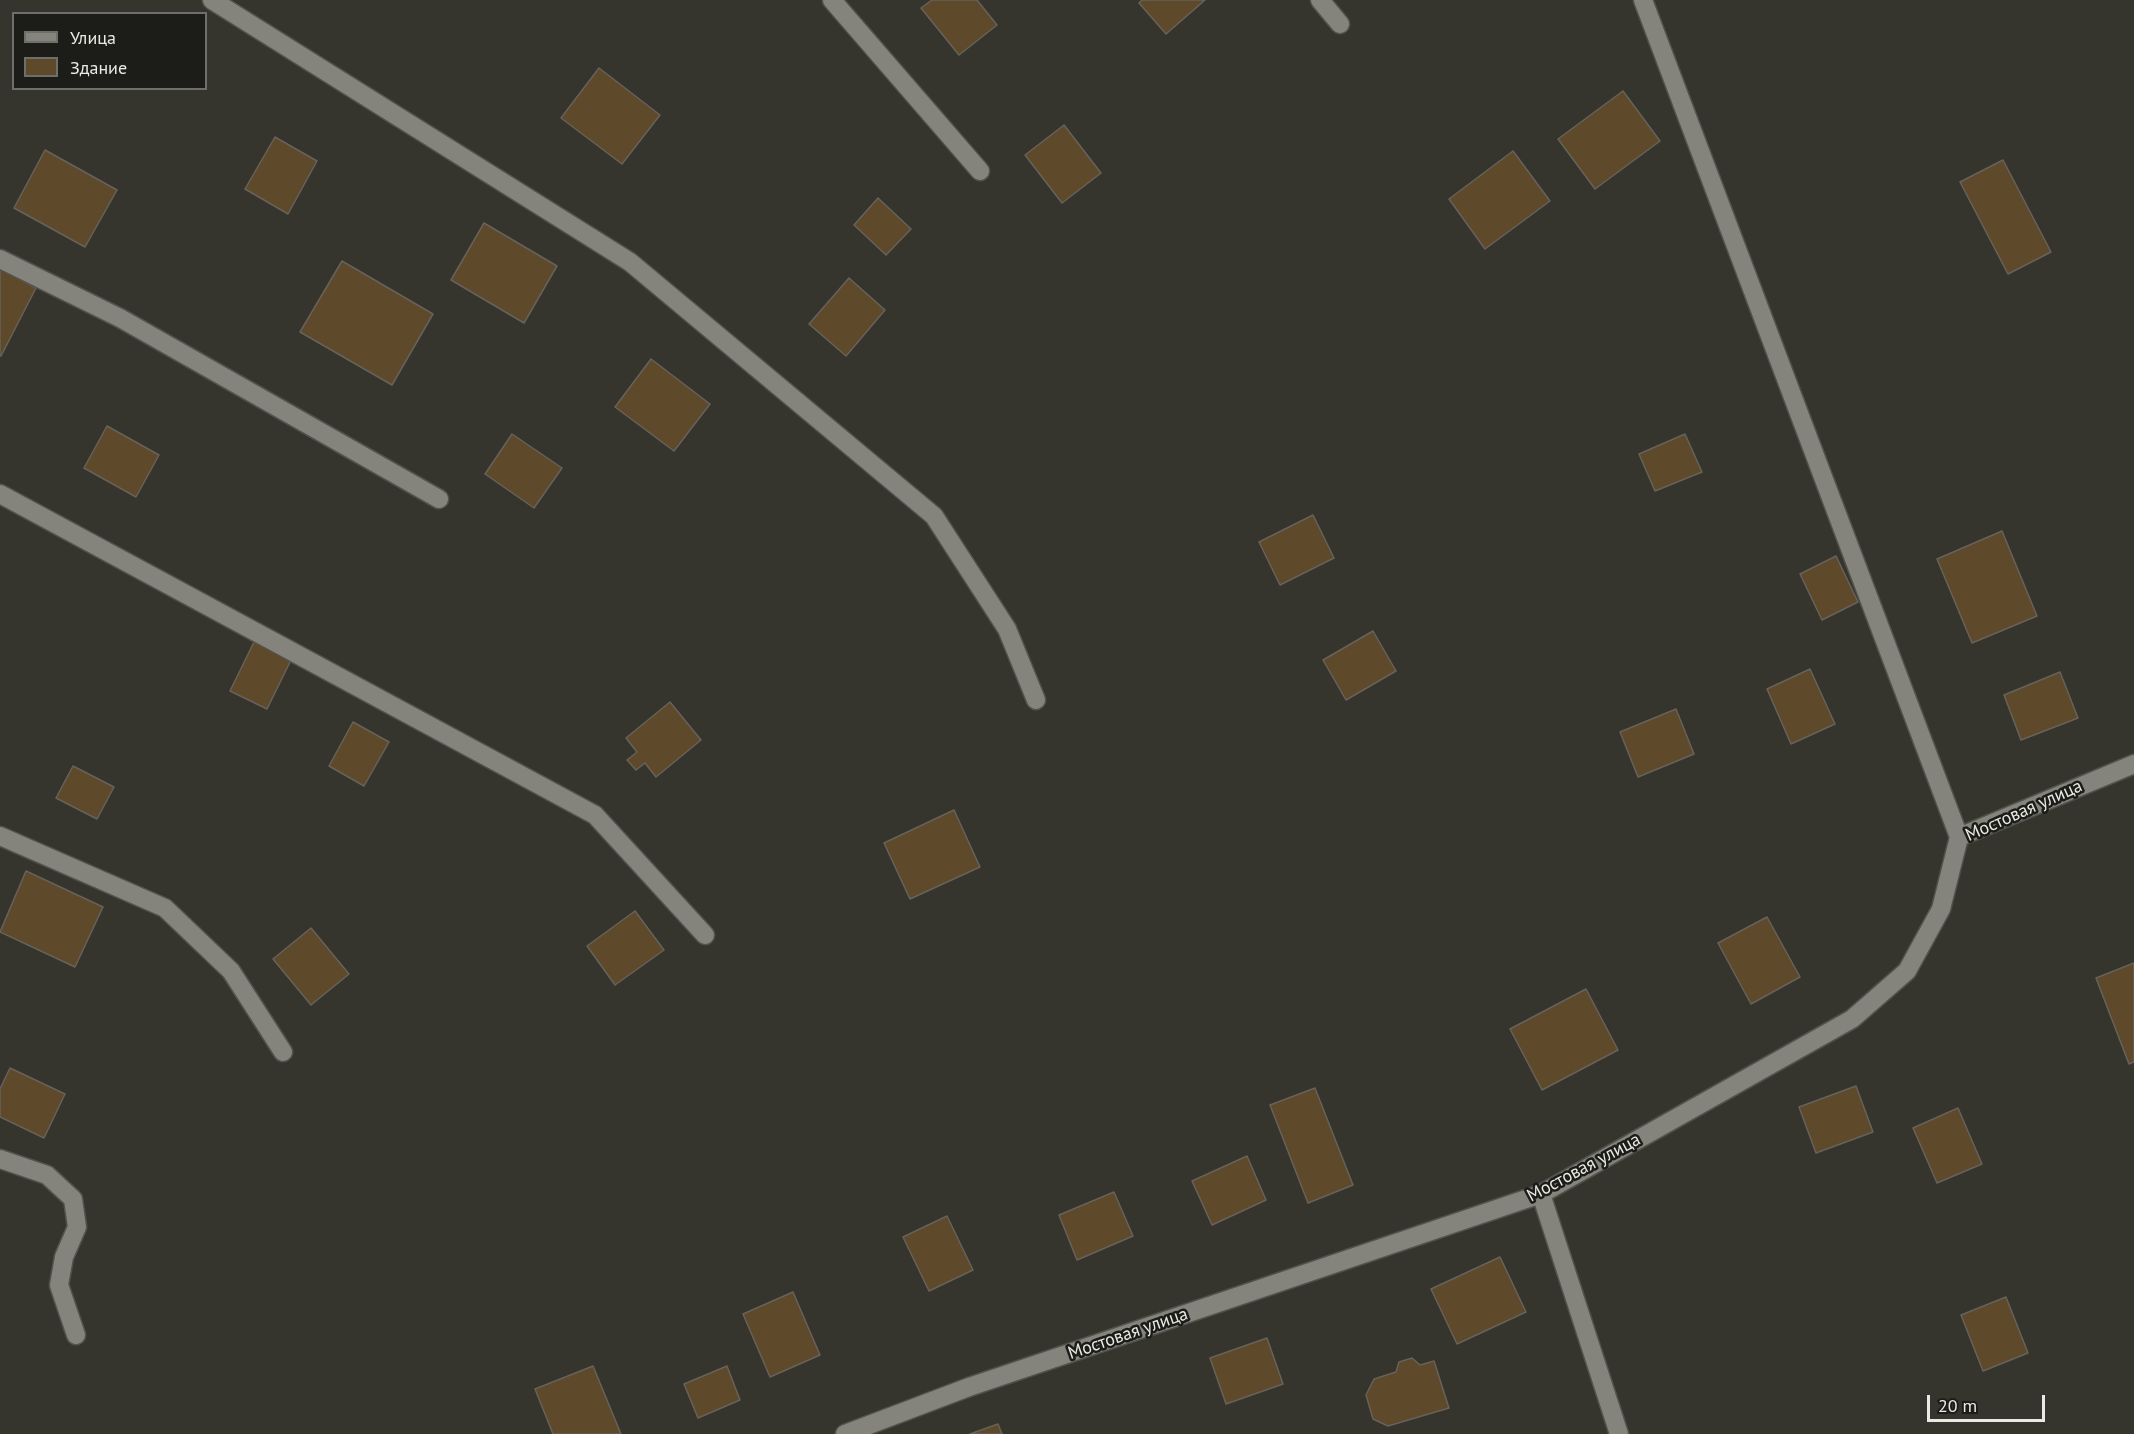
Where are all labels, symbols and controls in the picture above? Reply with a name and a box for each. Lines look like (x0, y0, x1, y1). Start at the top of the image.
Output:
legend (12, 12, 207, 90)
text: Улица (70, 26, 116, 49)
text: Здание (70, 56, 127, 79)
street label: Мостовая улица (1962, 776, 2086, 846)
street label: Мостовая улица (1524, 1129, 1644, 1207)
street label: Мостовая улица (1065, 1303, 1191, 1365)
scale bar (1930, 1383, 2048, 1421)
text: 20 m (1938, 1394, 1977, 1417)

